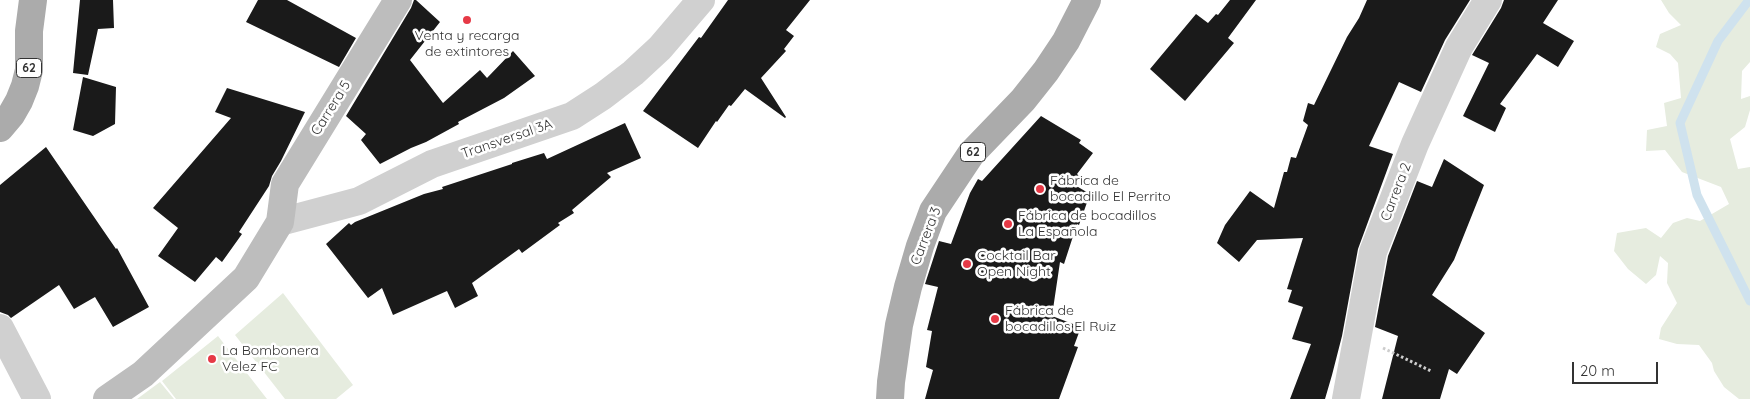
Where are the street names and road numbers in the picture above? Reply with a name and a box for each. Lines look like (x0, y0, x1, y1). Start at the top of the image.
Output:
road number: 62 (16, 58, 42, 78)
street label: Carrera 5 (308, 78, 354, 138)
street label: Transversal 3A (459, 116, 555, 162)
road number: 62 (960, 142, 986, 162)
street label: Carrera 2 (1377, 160, 1415, 224)
street label: Carrera 3 (907, 205, 945, 267)

